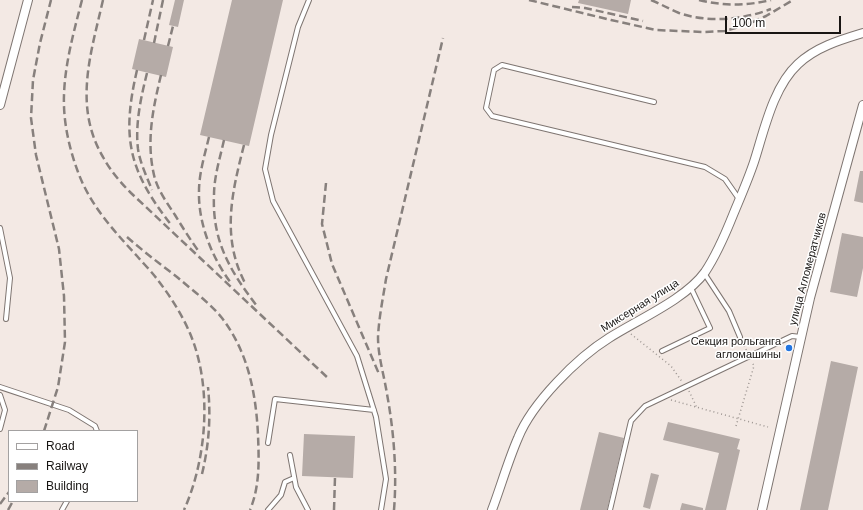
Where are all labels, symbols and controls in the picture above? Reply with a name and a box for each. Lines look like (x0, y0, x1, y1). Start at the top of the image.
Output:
scale bar (727, 8, 843, 34)
text: 100 m (732, 16, 765, 30)
street label: улица Агломератчиков (787, 211, 829, 327)
street label: Миксерная улица (599, 277, 681, 335)
place label: Секция рольганга агломашины (691, 335, 781, 361)
marker: Секция рольганга агломашины (784, 343, 794, 353)
legend (8, 430, 138, 502)
text: Road (46, 439, 75, 453)
text: Railway (46, 459, 88, 473)
text: Building (46, 479, 89, 493)

